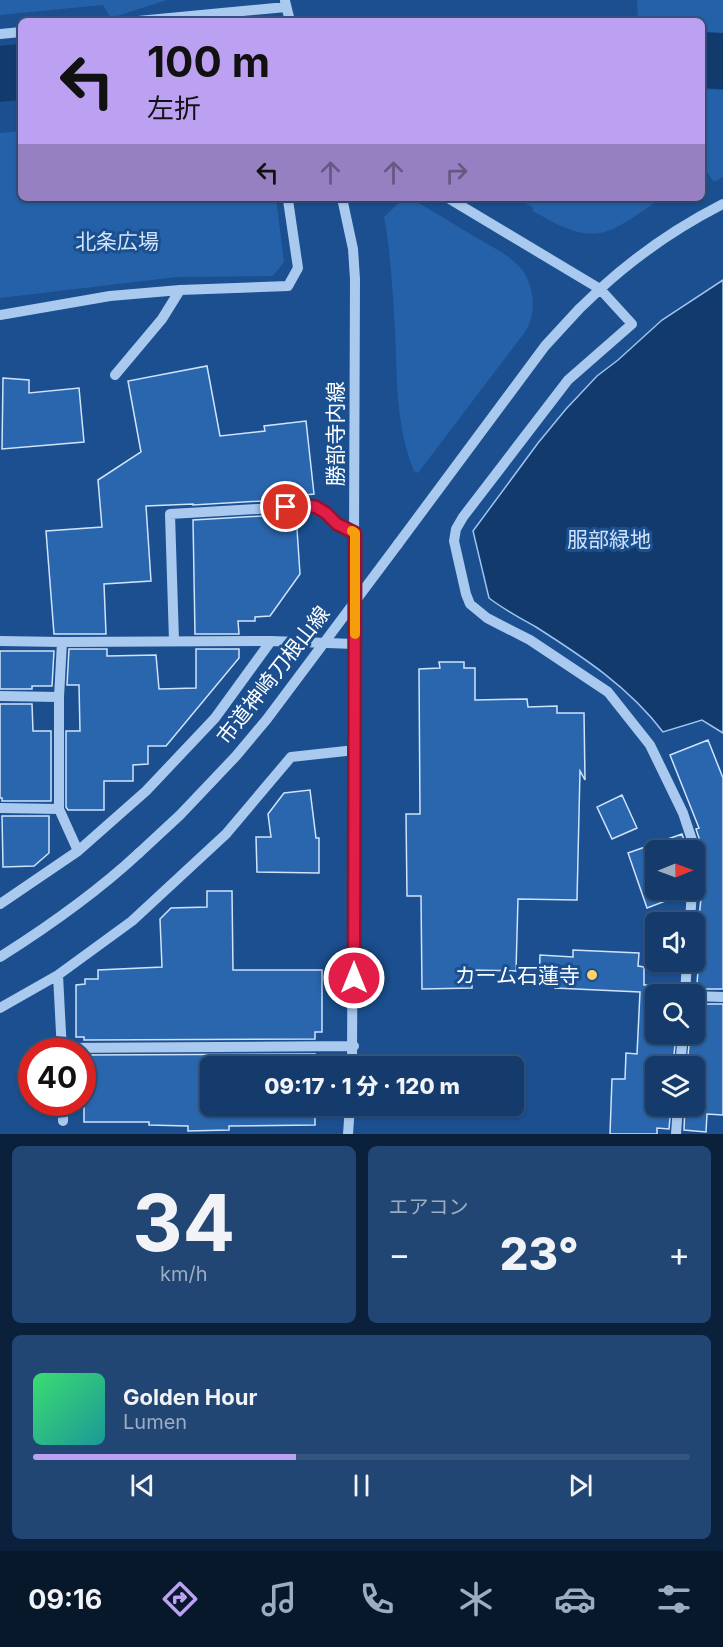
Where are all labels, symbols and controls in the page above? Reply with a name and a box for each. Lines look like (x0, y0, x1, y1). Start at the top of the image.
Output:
text: 100 m (147, 36, 270, 87)
icon: left (48, 42, 126, 120)
text: 左折 (147, 92, 201, 125)
icon: left (251, 156, 284, 189)
icon: ahead (314, 156, 347, 189)
icon: ahead (377, 156, 410, 189)
icon: right (440, 156, 473, 189)
park label: 北条広場 (75, 229, 159, 254)
street label: 勝部寺内線 (323, 382, 348, 487)
pin (260, 481, 311, 532)
icon: arrive (269, 490, 302, 523)
park label: 服部緑地 (567, 527, 651, 552)
street label: 市道神崎刀根山線 (211, 601, 335, 749)
north arrow (645, 840, 705, 900)
map controls (645, 840, 705, 1116)
button: sound (645, 912, 705, 972)
position arrow (322, 946, 386, 1010)
place label: カーム石蓮寺 (455, 963, 580, 988)
marker: カーム石蓮寺 (585, 968, 599, 982)
button: search (645, 984, 705, 1044)
speed limit sign: 40 (18, 1038, 96, 1116)
button: layers (645, 1056, 705, 1116)
text: 09:17 · 1 分 · 120 m (264, 1073, 460, 1099)
text: 34 (132, 1175, 235, 1270)
text: エアコン (389, 1195, 469, 1219)
text: 23° (500, 1226, 579, 1281)
text: − (389, 1234, 410, 1274)
text: + (668, 1234, 690, 1274)
text: km/h (160, 1262, 208, 1286)
text: Golden Hour (123, 1384, 257, 1410)
text: Lumen (123, 1410, 187, 1434)
icon: previous (126, 1469, 159, 1502)
icon: pause (345, 1469, 378, 1502)
icon: next (564, 1469, 597, 1502)
icon: directions (159, 1578, 201, 1620)
icon: music (258, 1578, 300, 1620)
icon: phone (356, 1578, 398, 1620)
icon: climate (455, 1578, 497, 1620)
icon: car (554, 1578, 596, 1620)
icon: filters (653, 1578, 695, 1620)
text: 09:16 (28, 1583, 102, 1616)

